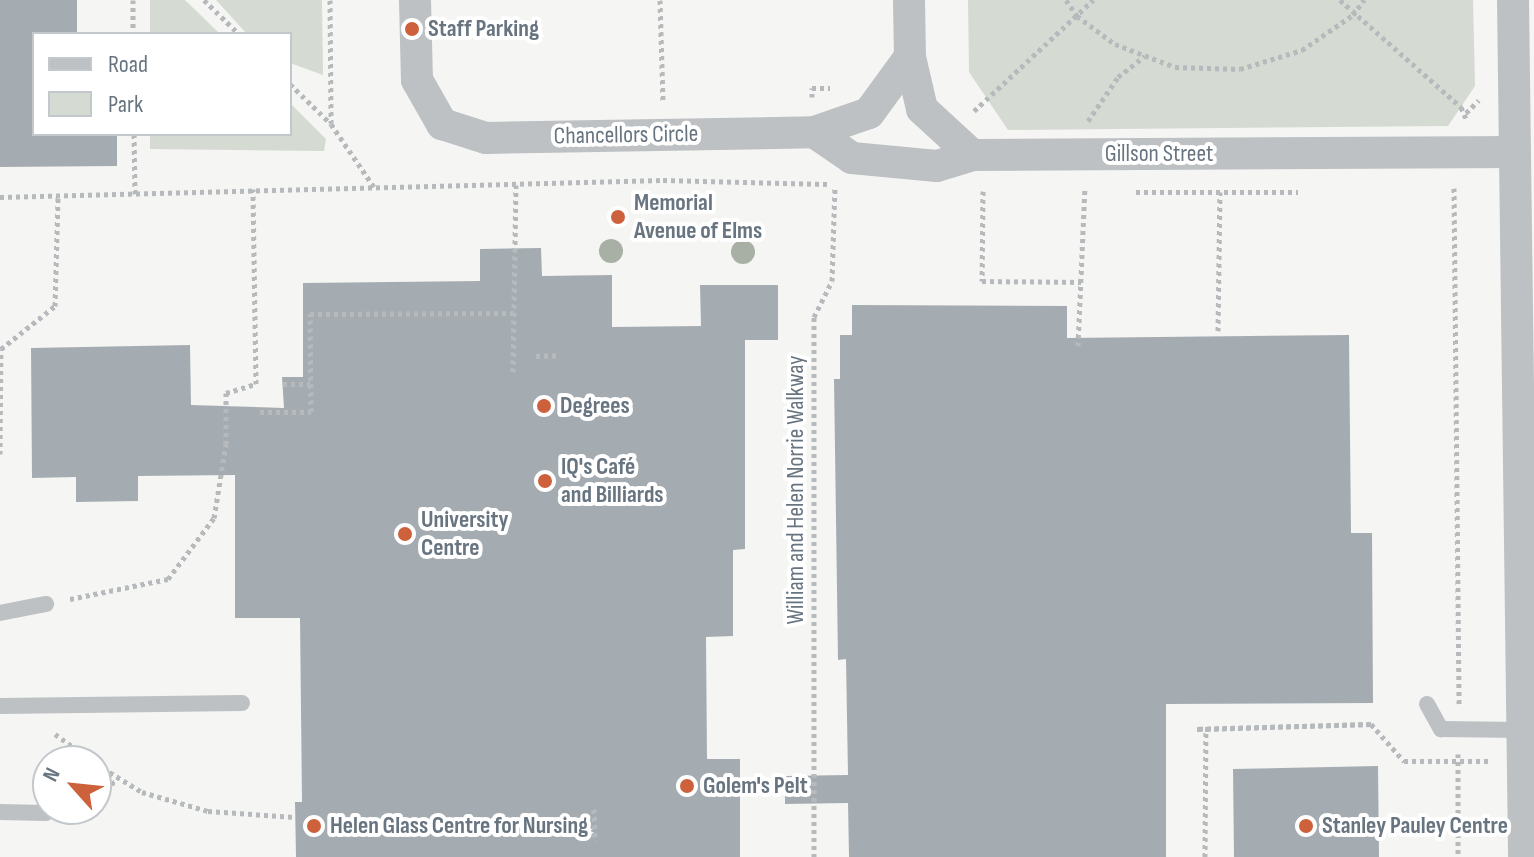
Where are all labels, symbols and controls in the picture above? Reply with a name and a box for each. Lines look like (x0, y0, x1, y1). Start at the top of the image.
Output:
place label: Staff Parking (428, 15, 539, 43)
marker: Staff Parking (403, 20, 421, 38)
legend (32, 32, 292, 136)
text: Road (108, 50, 148, 79)
text: Park (108, 90, 143, 119)
street label: Chancellors Circle (553, 119, 699, 151)
street label: Gillson Street (1105, 140, 1213, 168)
place label: Memorial Avenue of Elms (634, 189, 762, 245)
marker: Memorial Avenue of Elms (609, 208, 627, 226)
street label: William and Helen Norrie Walkway (782, 355, 810, 625)
place label: Degrees (560, 392, 630, 420)
marker: Degrees (535, 397, 553, 415)
place label: IQ's Café and Billiards (561, 453, 664, 509)
marker: IQ's Café and Billiards (536, 472, 554, 490)
place label: University Centre (421, 506, 509, 562)
marker: University Centre (396, 525, 414, 543)
north arrow (32, 745, 112, 825)
text: N (37, 763, 67, 786)
place label: Golem's Pelt (703, 772, 808, 800)
marker: Golem's Pelt (678, 777, 696, 795)
place label: Helen Glass Centre for Nursing (330, 812, 588, 840)
place label: Stanley Pauley Centre (1322, 812, 1508, 840)
marker: Helen Glass Centre for Nursing (305, 817, 323, 835)
marker: Stanley Pauley Centre (1297, 817, 1315, 835)

